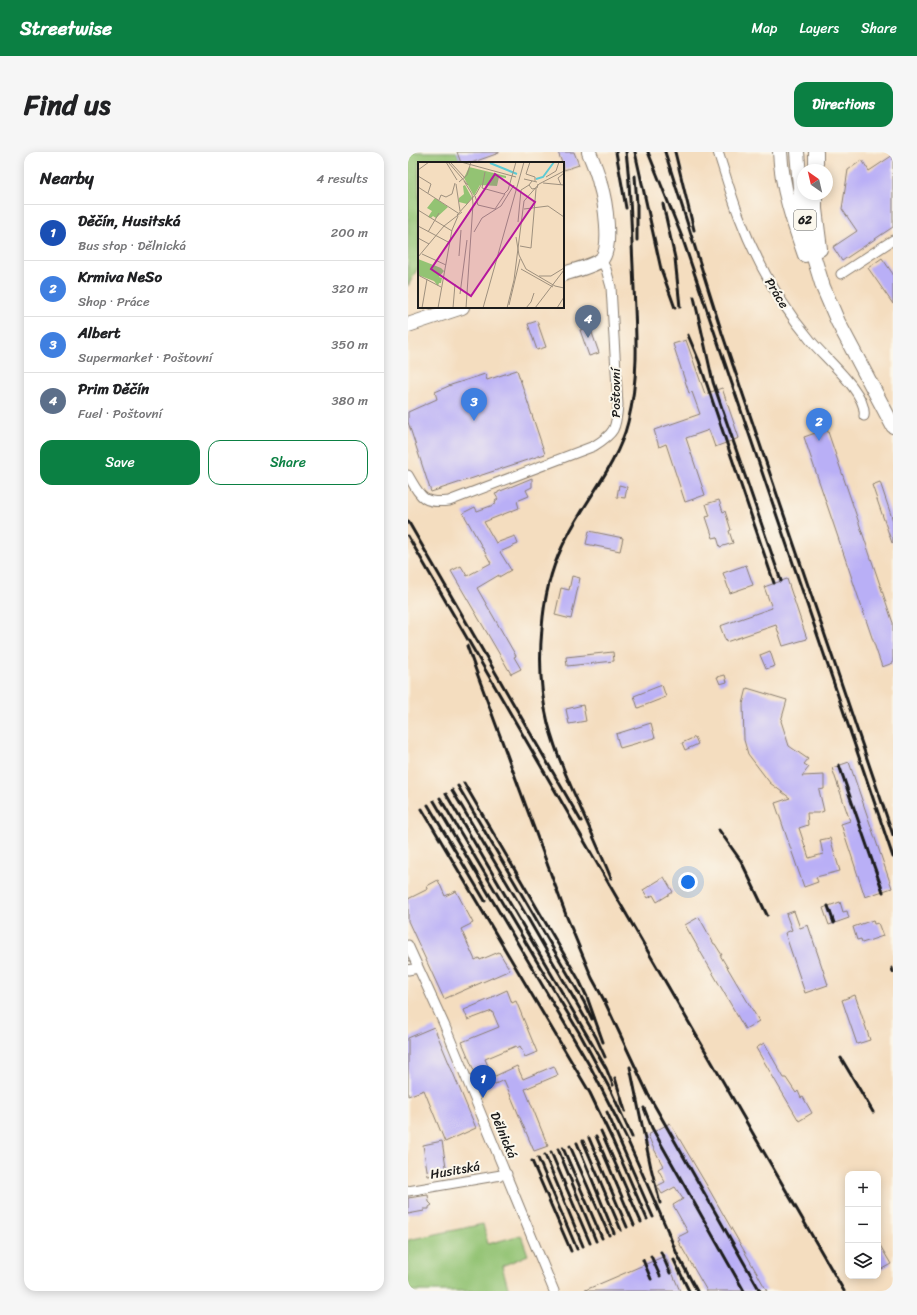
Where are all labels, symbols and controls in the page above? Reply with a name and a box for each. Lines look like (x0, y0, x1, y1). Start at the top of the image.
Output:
text: Streetwise (20, 12, 112, 45)
text: Map (752, 16, 777, 41)
text: Layers (799, 16, 839, 41)
text: Share (861, 16, 897, 41)
text: Find us (24, 80, 111, 129)
button: Directions (794, 82, 893, 127)
inset map (418, 162, 564, 308)
text: Nearby (40, 163, 94, 193)
north arrow (797, 164, 833, 200)
text: 4 results (316, 167, 368, 190)
text: Děčín, Husitská (78, 208, 180, 234)
road number: 62 (794, 210, 816, 230)
text: 1 (50, 221, 56, 244)
text: 200 m (331, 221, 368, 244)
text: Bus stop · Dělnická (78, 234, 186, 257)
text: Krmiva NeSo (78, 264, 162, 290)
street label: Práce (759, 273, 796, 313)
text: 2 (49, 277, 57, 300)
text: 320 m (332, 277, 368, 300)
text: Shop · Práce (78, 290, 150, 313)
pin: 4 (575, 305, 601, 338)
text: Albert (78, 320, 121, 346)
text: 3 (49, 333, 57, 356)
text: 350 m (331, 333, 368, 356)
text: Supermarket · Poštovní (78, 346, 212, 369)
street label: Poštovní (604, 367, 627, 418)
text: Prim Děčín (78, 376, 149, 402)
pin: 3 (461, 388, 487, 421)
text: 4 (49, 389, 57, 412)
text: 380 m (331, 389, 368, 412)
text: Fuel · Poštovní (78, 402, 162, 425)
pin: 2 (806, 408, 832, 441)
button: Save (40, 440, 200, 485)
button: Share (208, 440, 368, 485)
your location (678, 872, 698, 892)
pin: 1 (470, 1065, 496, 1098)
street label: Dělnická (484, 1108, 524, 1162)
street label: Husitská (428, 1154, 482, 1186)
map controls (845, 1171, 881, 1279)
button: + (845, 1171, 881, 1207)
button: − (845, 1207, 881, 1243)
button: layers (845, 1243, 881, 1279)

